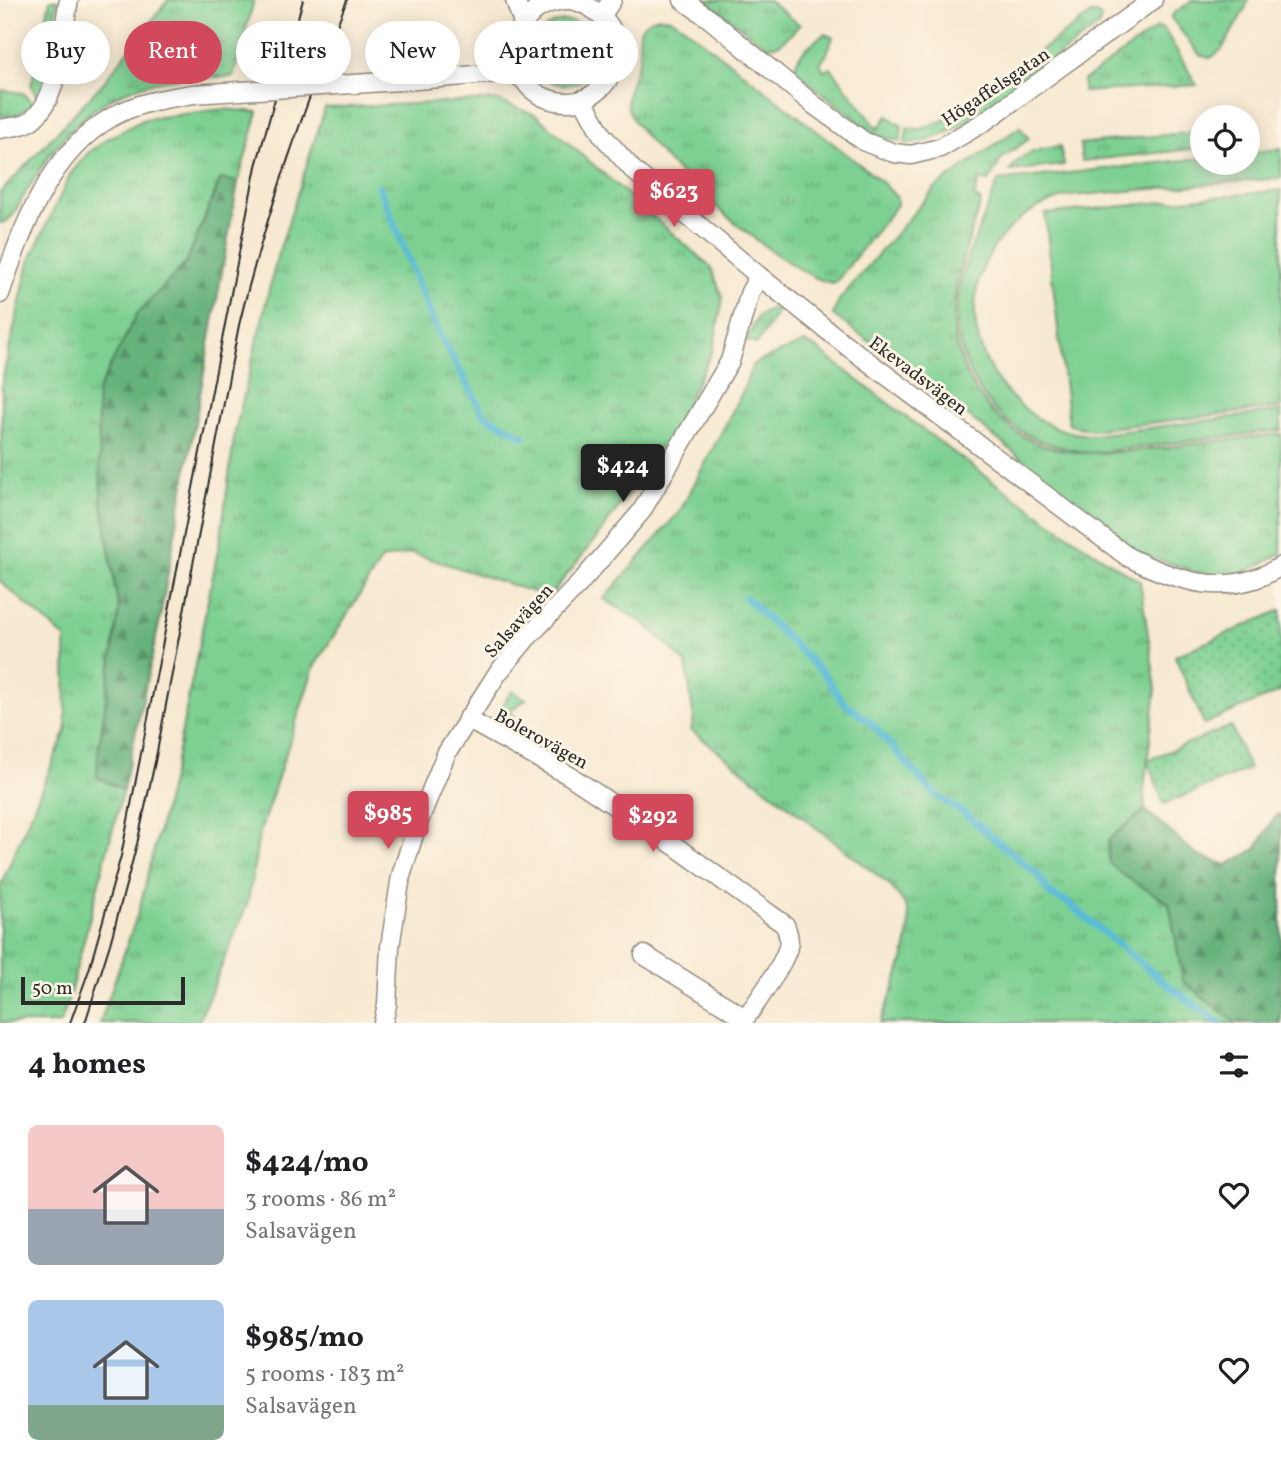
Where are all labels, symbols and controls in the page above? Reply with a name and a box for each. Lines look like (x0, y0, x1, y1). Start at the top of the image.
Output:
chip: Buy (21, 21, 110, 84)
chip: Rent (124, 21, 222, 84)
chip: Filters (236, 21, 351, 84)
chip: New (365, 21, 460, 84)
chip: Apartment (474, 21, 638, 84)
street label: Högaffelsgatan (937, 42, 1055, 133)
map controls (1190, 105, 1260, 175)
button: locate (1190, 105, 1260, 175)
pin: $623 (633, 170, 715, 229)
text: $623 (650, 176, 698, 208)
street label: Ekevadsvägen (863, 331, 973, 422)
pin: $424 (582, 444, 664, 504)
text: $424 (597, 451, 649, 483)
street label: Salsavägen (479, 578, 560, 664)
street label: Bolerovägen (489, 703, 593, 776)
pin: $985 (347, 792, 429, 851)
pin: $292 (612, 794, 694, 854)
text: $985 (364, 798, 412, 830)
text: $292 (628, 801, 678, 833)
scale bar (21, 974, 186, 1006)
text: 50 m (32, 976, 73, 1002)
text: 4 homes (28, 1044, 146, 1086)
icon: filters (1215, 1046, 1253, 1084)
text: $424/mo (245, 1142, 369, 1184)
icon: home (84, 1153, 168, 1237)
icon: heart (1215, 1176, 1253, 1214)
text: 3 rooms · 86 m² (245, 1184, 396, 1216)
text: Salsavägen (245, 1216, 357, 1248)
text: $985/mo (245, 1317, 364, 1359)
icon: home (84, 1328, 168, 1412)
icon: heart (1215, 1351, 1253, 1389)
text: 5 rooms · 183 m² (245, 1359, 405, 1391)
text: Salsavägen (245, 1391, 357, 1423)

